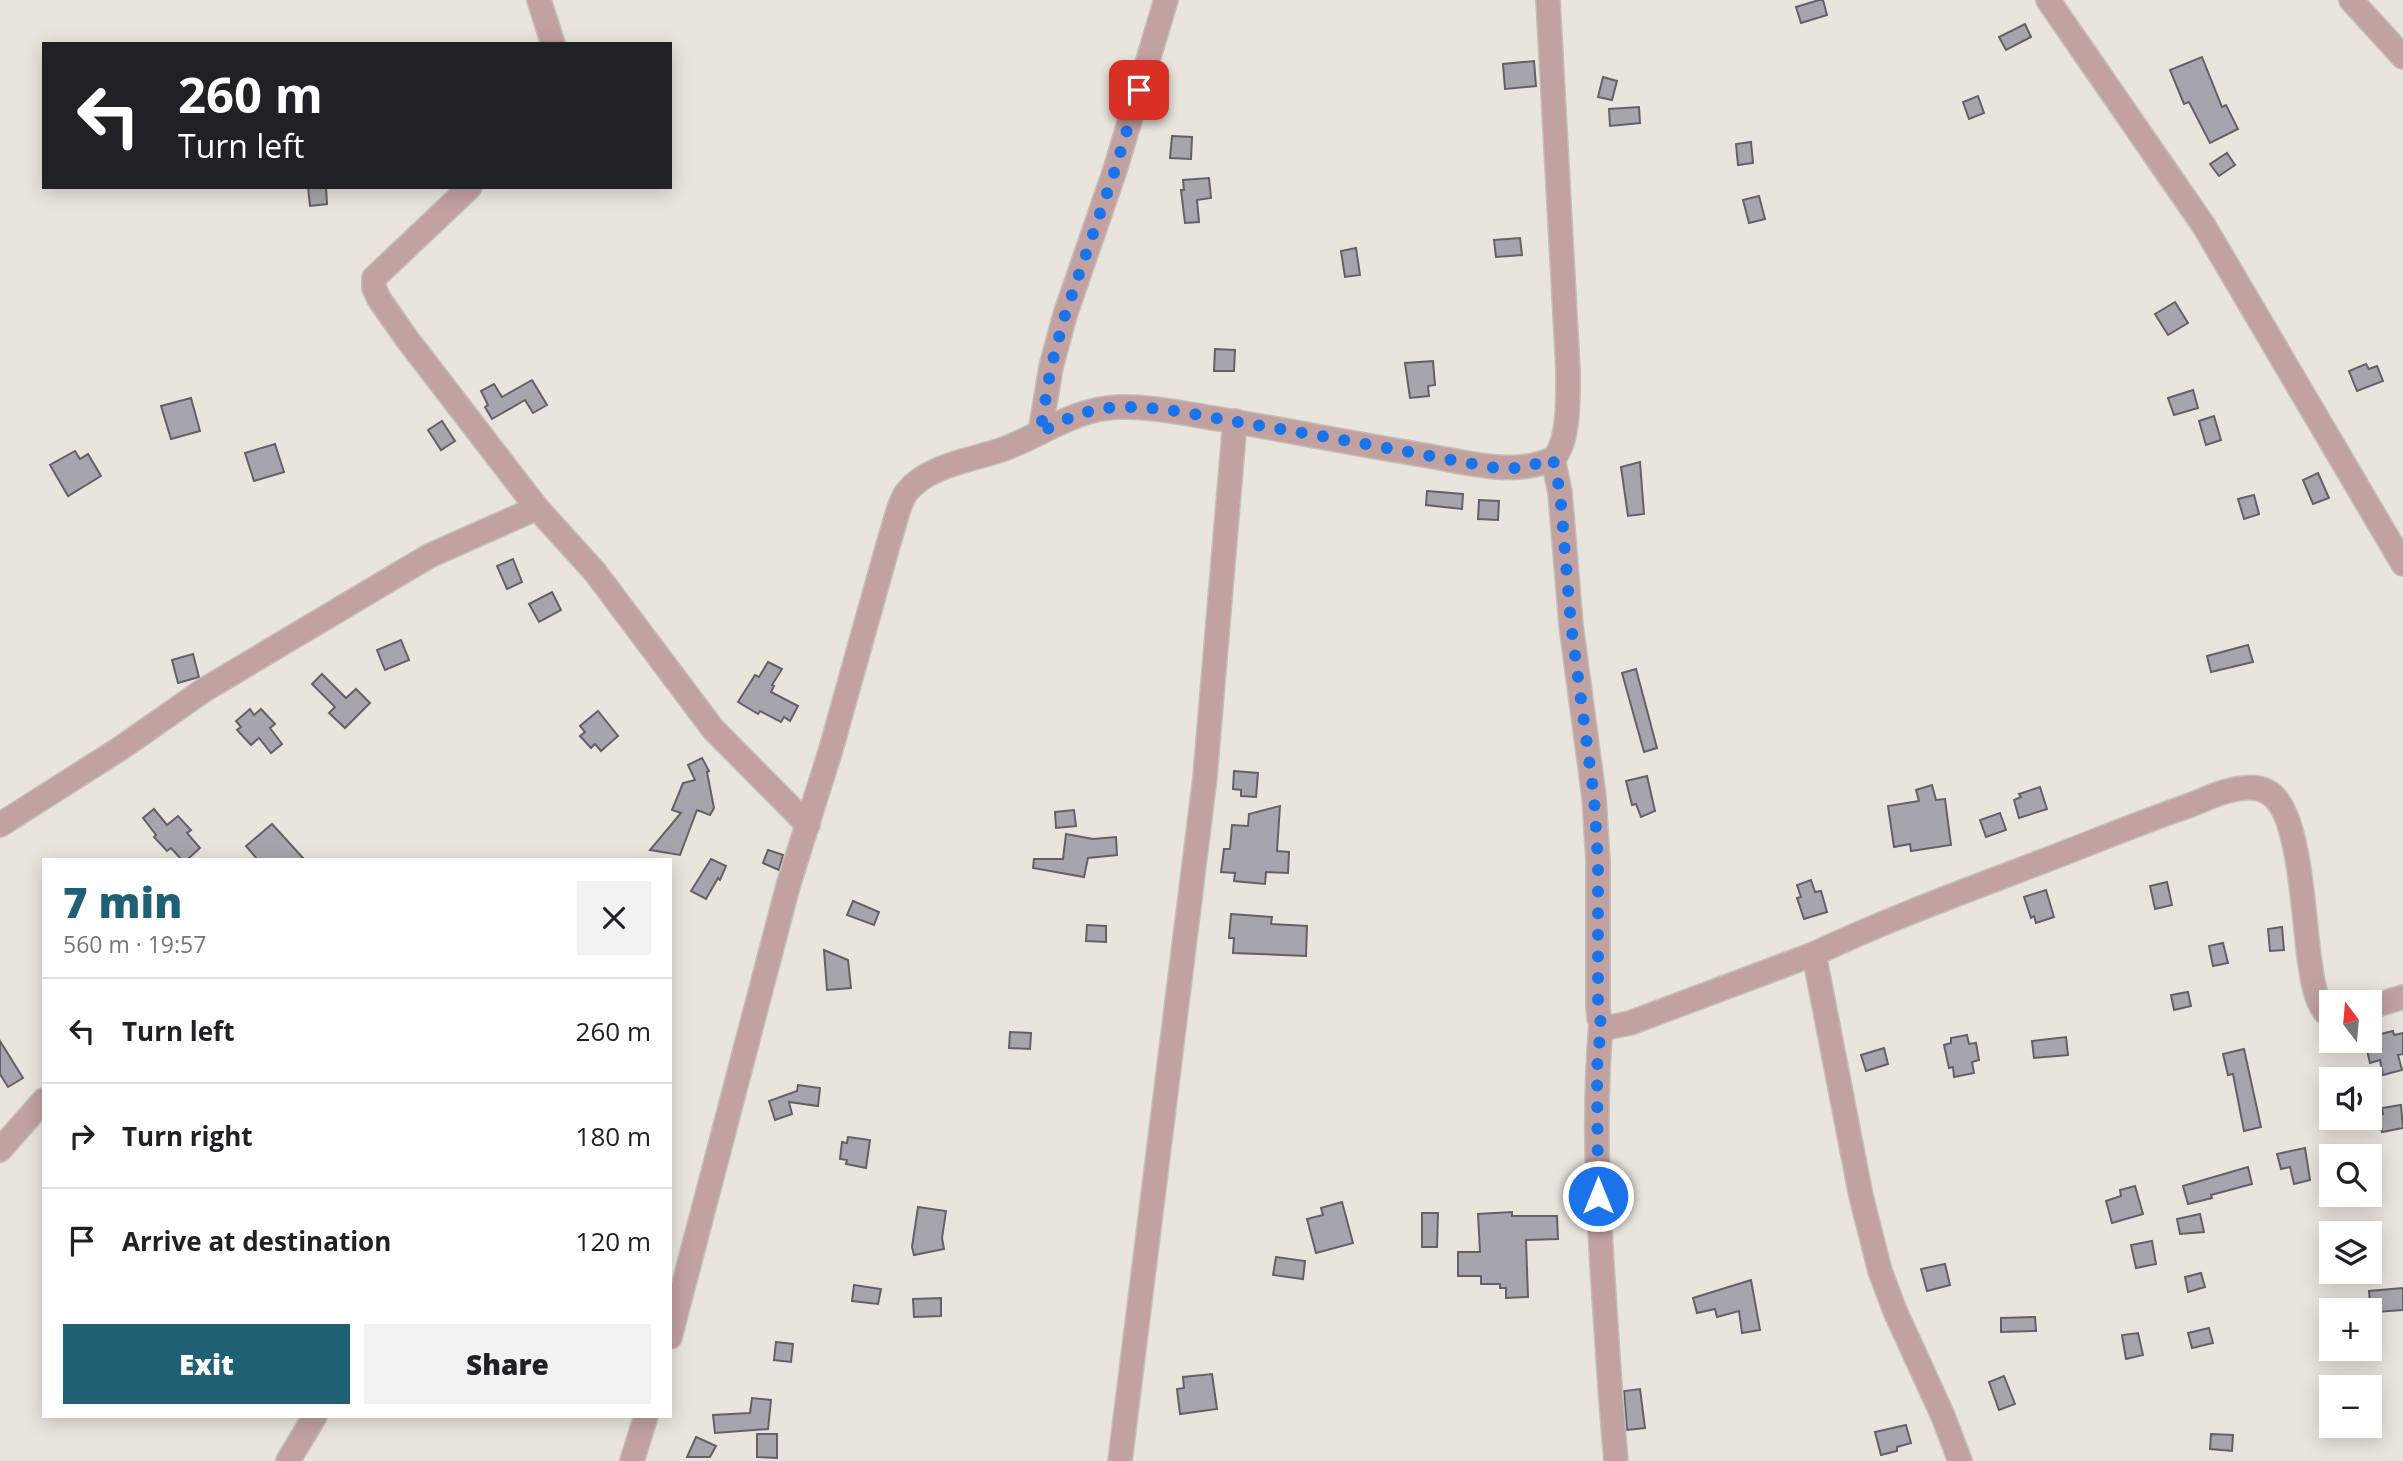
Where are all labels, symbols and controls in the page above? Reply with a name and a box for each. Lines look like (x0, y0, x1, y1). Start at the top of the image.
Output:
pin (1109, 60, 1169, 120)
text: 260 m (178, 61, 323, 127)
icon: left (63, 70, 154, 161)
icon: arrive (1120, 71, 1158, 109)
text: Turn left (178, 124, 304, 167)
text: 7 min (63, 873, 182, 930)
button: close (577, 881, 651, 955)
text: 560 m · 19:57 (63, 928, 206, 960)
north arrow (2319, 990, 2382, 1054)
map controls (2319, 990, 2382, 1438)
icon: left (63, 1012, 101, 1050)
text: Turn left (122, 1013, 234, 1049)
text: 260 m (576, 1013, 651, 1049)
button: sound (2319, 1067, 2382, 1130)
icon: right (63, 1117, 101, 1155)
text: Turn right (122, 1118, 253, 1154)
text: 180 m (576, 1118, 651, 1154)
button: search (2319, 1144, 2382, 1207)
position arrow (1561, 1159, 1635, 1233)
button: layers (2319, 1221, 2382, 1284)
icon: arrive (63, 1222, 101, 1260)
text: Arrive at destination (122, 1223, 391, 1259)
text: 120 m (576, 1223, 651, 1259)
button: + (2319, 1298, 2382, 1361)
button: Exit (63, 1324, 350, 1404)
button: Share (364, 1324, 651, 1404)
button: − (2319, 1375, 2382, 1438)

